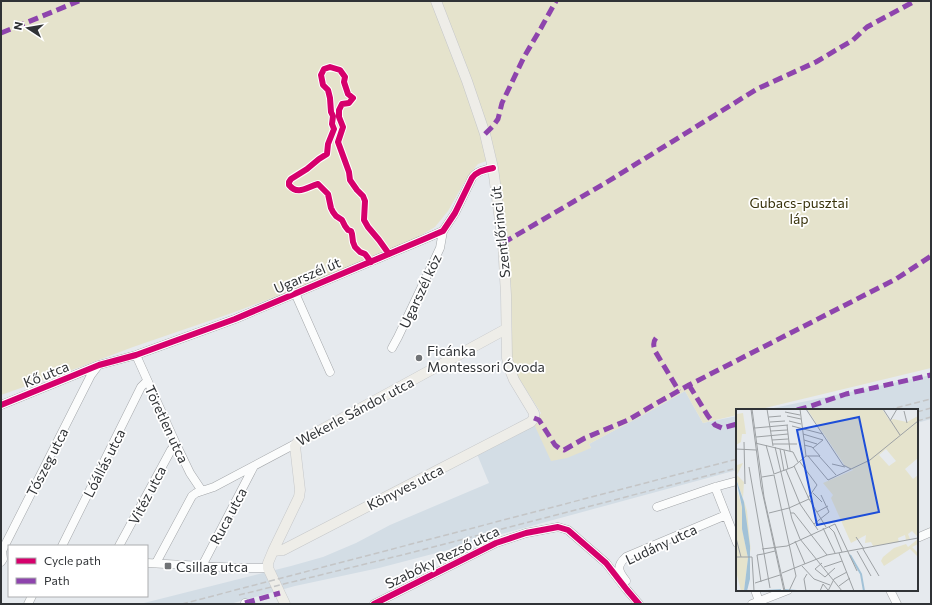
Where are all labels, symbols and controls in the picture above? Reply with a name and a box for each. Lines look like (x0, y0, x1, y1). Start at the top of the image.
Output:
north arrow (8, 8, 48, 48)
text: N (11, 20, 25, 31)
street label: Szentlőrinci út (487, 185, 513, 279)
park label: Gubacs-pusztai láp (750, 194, 848, 227)
street label: Ugarszél köz (395, 251, 445, 331)
street label: Ugarszél út (271, 253, 343, 297)
place label: Ficánka Montessori Óvoda (427, 342, 545, 375)
marker: Ficánka Montessori Óvoda (414, 353, 424, 363)
street label: Kő utca (21, 357, 71, 391)
street label: Wekerle Sándor utca (293, 373, 417, 449)
street label: Töretlen utca (142, 382, 192, 466)
inset map (736, 409, 918, 591)
street label: Tószeg utca (22, 425, 72, 499)
street label: Lóállás utca (79, 426, 129, 500)
street label: Könyves utca (364, 460, 446, 514)
street label: Vitéz utca (125, 463, 169, 527)
street label: Ruca utca (206, 485, 250, 547)
street label: Ludány utca (623, 520, 699, 568)
street label: Szabóky Rezső utca (382, 522, 502, 592)
legend (8, 545, 148, 597)
text: Cycle path (44, 553, 101, 567)
place label: Csillag utca (176, 558, 248, 575)
marker: Csillag utca (163, 561, 173, 571)
text: Path (44, 573, 70, 587)

